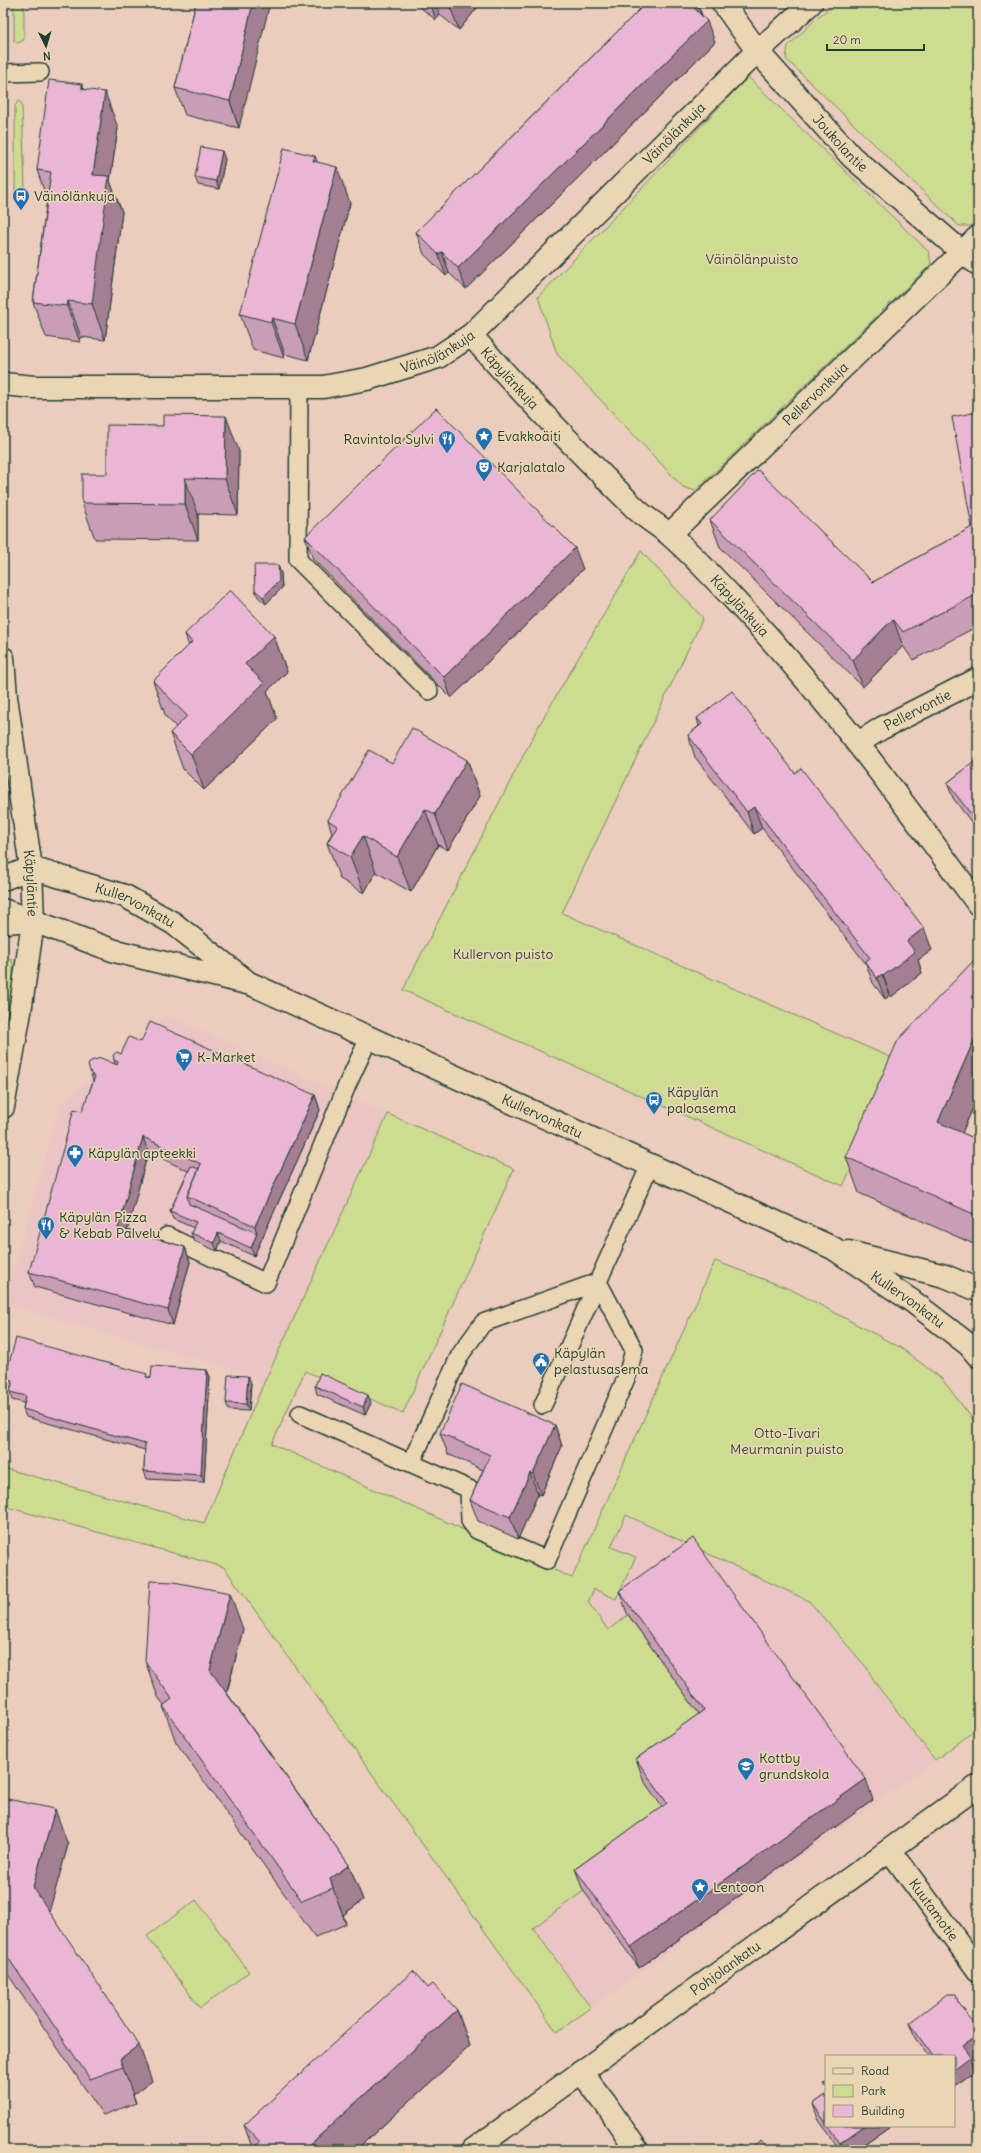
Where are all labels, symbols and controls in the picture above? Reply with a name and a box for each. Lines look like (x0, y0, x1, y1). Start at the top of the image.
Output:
north arrow (26, 26, 66, 66)
scale bar (827, 26, 924, 52)
text: 20 m (833, 32, 861, 47)
text: N (42, 49, 51, 63)
street label: Väinölänkuja (639, 98, 709, 168)
street label: Joukolantie (809, 110, 872, 176)
bus stop icon: Väinölänkuja (11, 186, 31, 211)
place label: Väinölänkuja (34, 187, 115, 205)
park label: Väinölänpuisto (706, 250, 799, 268)
street label: Väinölänkuja (398, 326, 478, 377)
street label: Käpylänkuja (477, 343, 543, 413)
street label: Pellervonkuja (779, 358, 852, 429)
place icon: Evakkoäiti (474, 426, 494, 451)
place label: Evakkoäiti (497, 427, 561, 445)
restaurant icon: Ravintola Sylvi (437, 429, 457, 454)
place label: Ravintola Sylvi (343, 430, 434, 448)
theatre icon: Karjalatalo (474, 457, 494, 482)
place label: Karjalatalo (497, 458, 565, 476)
street label: Käpylänkuja (707, 571, 773, 640)
street label: Pellervontie (881, 685, 954, 735)
street label: Käpyläntie (19, 848, 42, 917)
street label: Kullervonkatu (93, 879, 178, 931)
park label: Kullervon puisto (453, 945, 553, 963)
supermarket icon: K-Market (174, 1047, 194, 1072)
place label: K-Market (197, 1048, 256, 1066)
place label: Käpylän paloasema (667, 1083, 736, 1117)
street label: Kullervonkatu (499, 1090, 586, 1142)
bus stop icon: Käpylän paloasema (644, 1090, 664, 1115)
pharmacy icon: Käpylän apteekki (65, 1143, 85, 1168)
place label: Käpylän apteekki (88, 1144, 196, 1162)
place label: Käpylän Pizza & Kebab Palvelu (59, 1208, 161, 1242)
restaurant icon: Käpylän Pizza & Kebab Palvelu (36, 1215, 56, 1240)
street label: Kullervonkatu (867, 1267, 948, 1332)
place label: Käpylän pelastusasema (554, 1344, 648, 1378)
public building icon: Käpylän pelastusasema (531, 1351, 551, 1376)
park label: Otto-Iivari Meurmanin puisto (730, 1424, 844, 1458)
place label: Kottby grundskola (759, 1749, 829, 1783)
school or university icon: Kottby grundskola (736, 1756, 756, 1781)
street label: Kuutamotie (905, 1875, 963, 1944)
place icon: Lentoon (690, 1877, 710, 1902)
place label: Lentoon (713, 1878, 764, 1896)
street label: Pohjolankatu (687, 1937, 764, 2000)
legend (825, 2055, 955, 2127)
text: Road (861, 2063, 889, 2078)
text: Park (861, 2083, 886, 2098)
text: Building (861, 2103, 905, 2118)

